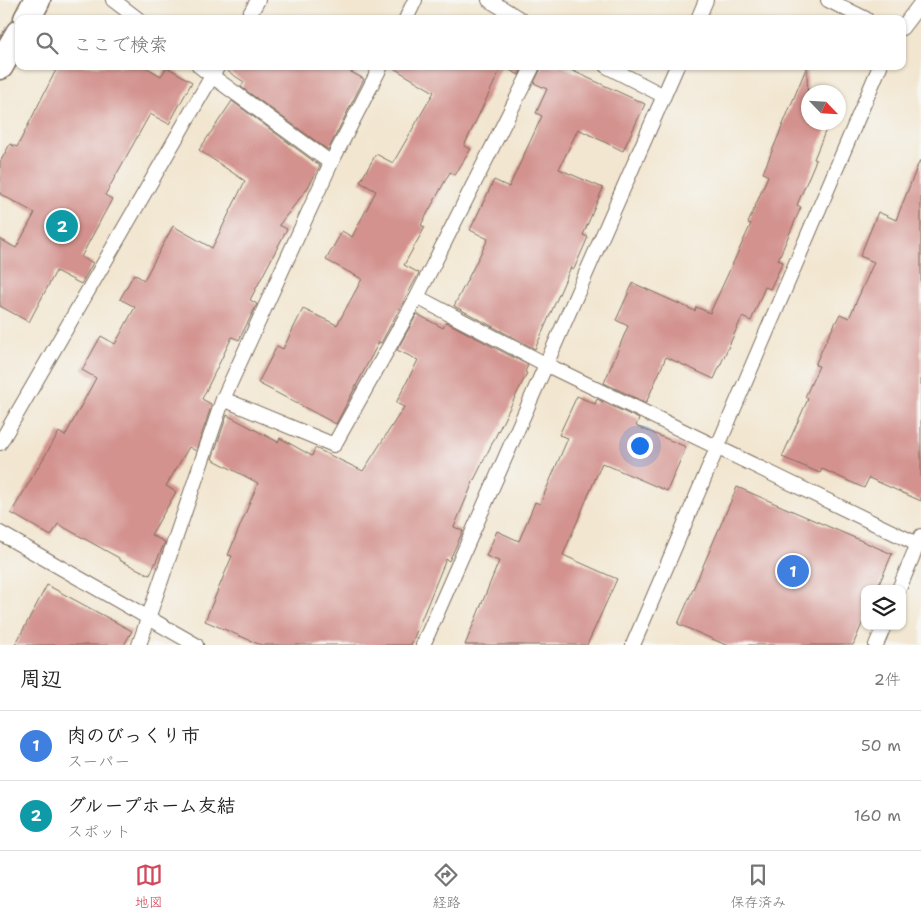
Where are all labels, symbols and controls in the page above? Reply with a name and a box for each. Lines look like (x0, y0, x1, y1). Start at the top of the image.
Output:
search box (15, 15, 906, 70)
icon: search (33, 29, 61, 57)
text: ここで検索 (73, 32, 168, 57)
north arrow (801, 85, 846, 130)
pin: 2 (46, 207, 78, 245)
your location (627, 433, 653, 459)
pin: 1 (777, 552, 809, 590)
map controls (861, 585, 906, 630)
button: layers (861, 585, 906, 630)
text: 周辺 (20, 665, 62, 693)
text: 2件 (874, 669, 901, 690)
text: 肉のびっくり市 (67, 723, 200, 748)
text: 1 (32, 735, 40, 756)
text: 50 m (861, 735, 901, 756)
text: スーパー (67, 751, 130, 772)
text: グループホーム友結 (67, 793, 236, 818)
text: 2 (30, 805, 42, 826)
text: 160 m (854, 805, 901, 826)
text: スポット (67, 821, 131, 842)
tab: 地図 (135, 861, 163, 911)
tab: 経路 (432, 861, 460, 911)
tab: 保存済み (730, 861, 786, 911)

